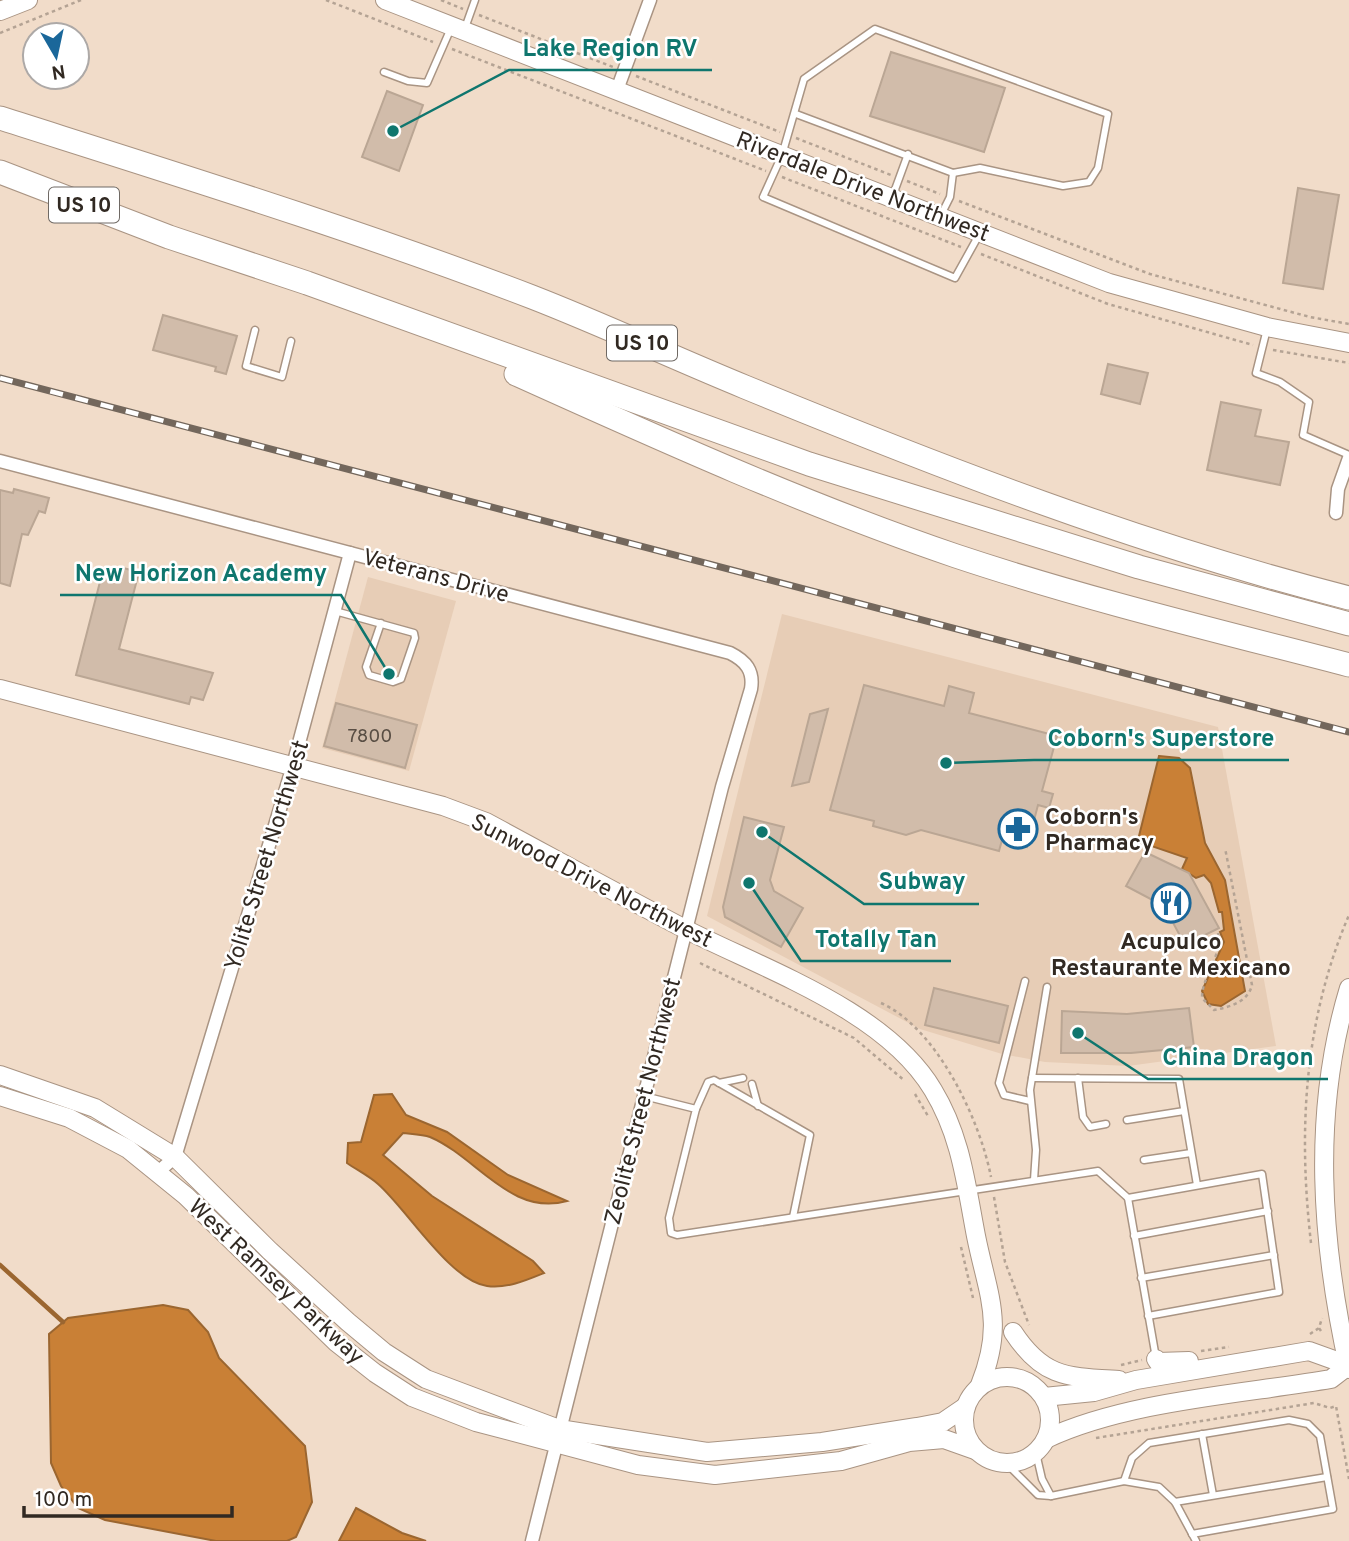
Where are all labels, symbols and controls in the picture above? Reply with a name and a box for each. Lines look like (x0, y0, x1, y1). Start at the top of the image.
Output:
north arrow (21, 21, 91, 91)
callout: Lake Region RV (509, 25, 712, 70)
text: Lake Region RV (522, 35, 698, 65)
text: N (50, 58, 67, 84)
street label: Riverdale Drive Northwest (731, 127, 993, 250)
road number: US 10 (49, 188, 119, 222)
road number: US 10 (607, 326, 677, 360)
street label: Veterans Drive (359, 544, 512, 611)
callout: New Horizon Academy (60, 550, 341, 595)
text: New Horizon Academy (75, 560, 327, 590)
callout: Coborn's Superstore (1034, 715, 1289, 760)
house number: 7800 (347, 725, 393, 749)
text: Coborn's Superstore (1048, 725, 1274, 755)
street label: Yolite Street Northwest (220, 737, 317, 974)
place label: Coborn's Pharmacy (1045, 804, 1154, 859)
pharmacy icon: Coborn's Pharmacy (997, 808, 1039, 850)
street label: Sunwood Drive Northwest (465, 809, 717, 956)
callout: Subway (864, 859, 979, 904)
text: Subway (878, 868, 966, 898)
restaurant icon: Acupulco Restaurante Mexicano (1150, 882, 1192, 924)
callout: Totally Tan (801, 916, 951, 961)
text: Totally Tan (815, 926, 937, 956)
place label: Acupulco Restaurante Mexicano (1051, 929, 1291, 984)
street label: Zeolite Street Northwest (600, 975, 689, 1228)
callout: China Dragon (1148, 1034, 1328, 1079)
text: China Dragon (1162, 1044, 1314, 1074)
street label: West Ramsey Parkway (181, 1194, 369, 1372)
scale bar (24, 1474, 233, 1518)
text: 100 m (35, 1487, 92, 1514)

